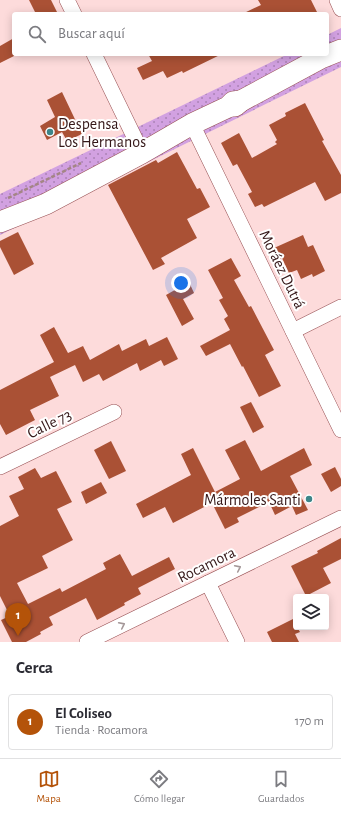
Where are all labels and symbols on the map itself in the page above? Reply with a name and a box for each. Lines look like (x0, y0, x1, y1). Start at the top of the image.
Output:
place label: Despensa Los Hermanos (58, 116, 146, 150)
marker: Despensa Los Hermanos (45, 127, 55, 137)
street label: Moráez Dutrá (256, 228, 308, 311)
your location (171, 273, 191, 293)
street label: Calle 73 (25, 406, 74, 441)
place label: Mármoles Santi (204, 492, 301, 508)
marker: Mármoles Santi (304, 494, 314, 504)
street label: Rocamora (175, 544, 238, 586)
one-way arrow (234, 565, 242, 573)
pin: 1 (5, 603, 31, 636)
one-way arrow (117, 622, 125, 630)

